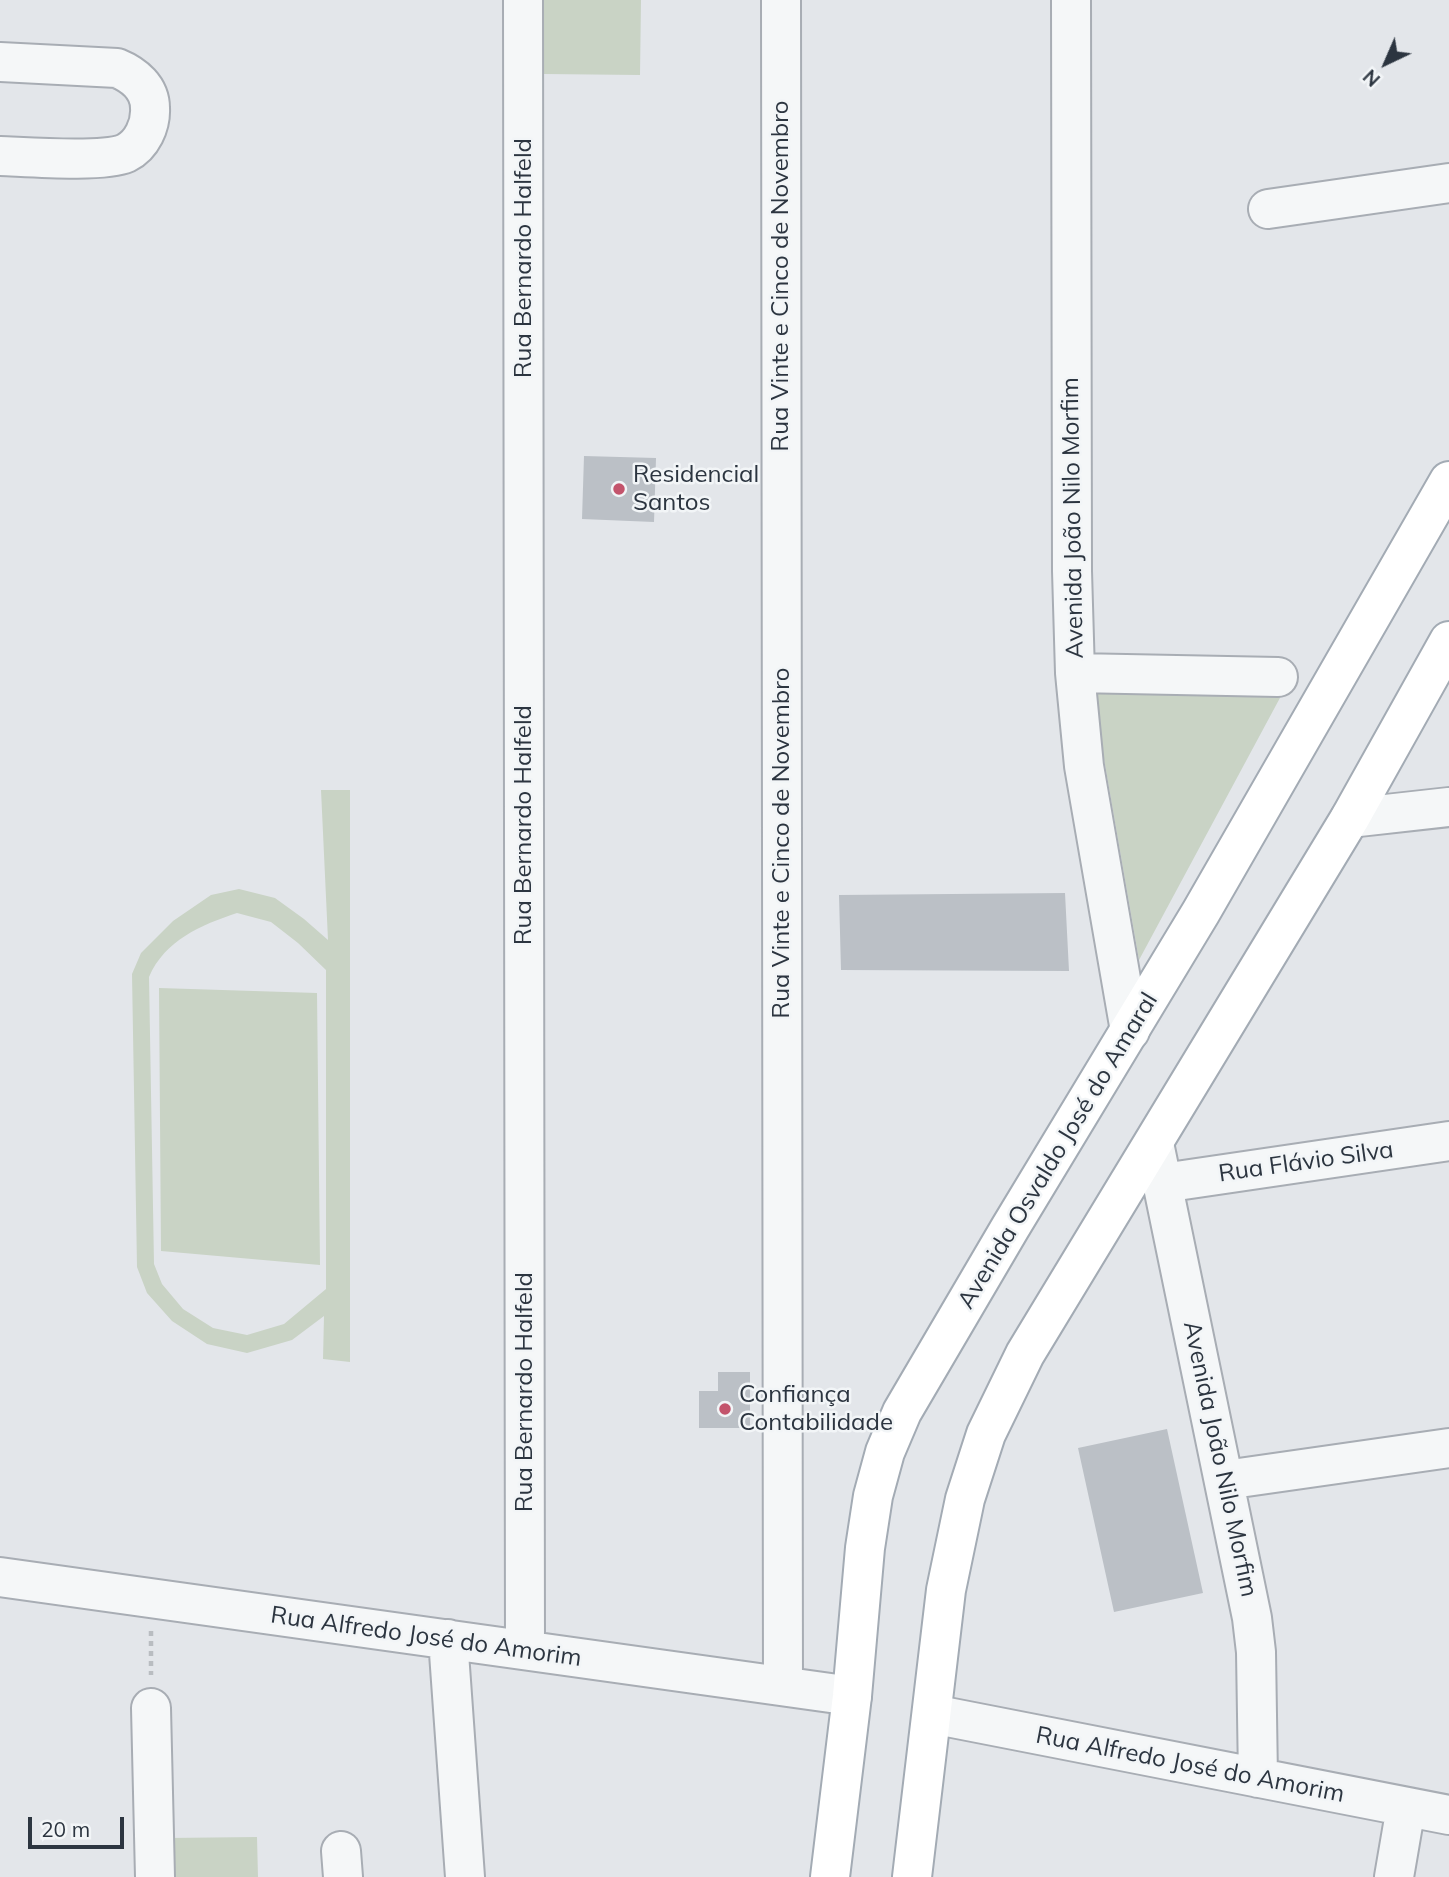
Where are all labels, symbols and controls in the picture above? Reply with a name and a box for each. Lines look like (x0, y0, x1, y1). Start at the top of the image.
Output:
north arrow (1351, 28, 1421, 98)
text: N (1358, 64, 1385, 92)
street label: Rua Vinte e Cinco de Novembro (767, 101, 795, 451)
street label: Rua Bernardo Halfeld (510, 138, 538, 378)
street label: Avenida João Nilo Morfim (1056, 377, 1090, 659)
place label: Residencial Santos (633, 461, 759, 517)
marker: Residencial Santos (611, 481, 627, 497)
street label: Rua Vinte e Cinco de Novembro (768, 668, 796, 1018)
street label: Rua Bernardo Halfeld (510, 705, 538, 945)
street label: Avenida Osvaldo José do Amaral (952, 988, 1164, 1314)
street label: Rua Flávio Silva (1217, 1135, 1395, 1189)
street label: Rua Bernardo Halfeld (511, 1272, 539, 1512)
street label: Avenida João Nilo Morfim (1177, 1318, 1263, 1600)
place label: Confiança Contabilidade (739, 1381, 893, 1437)
marker: Confiança Contabilidade (717, 1401, 733, 1417)
street label: Rua Alfredo José do Amorim (269, 1601, 583, 1673)
street label: Rua Alfredo José do Amorim (1033, 1721, 1347, 1809)
scale bar (32, 1804, 128, 1848)
text: 20 m (41, 1816, 90, 1842)

